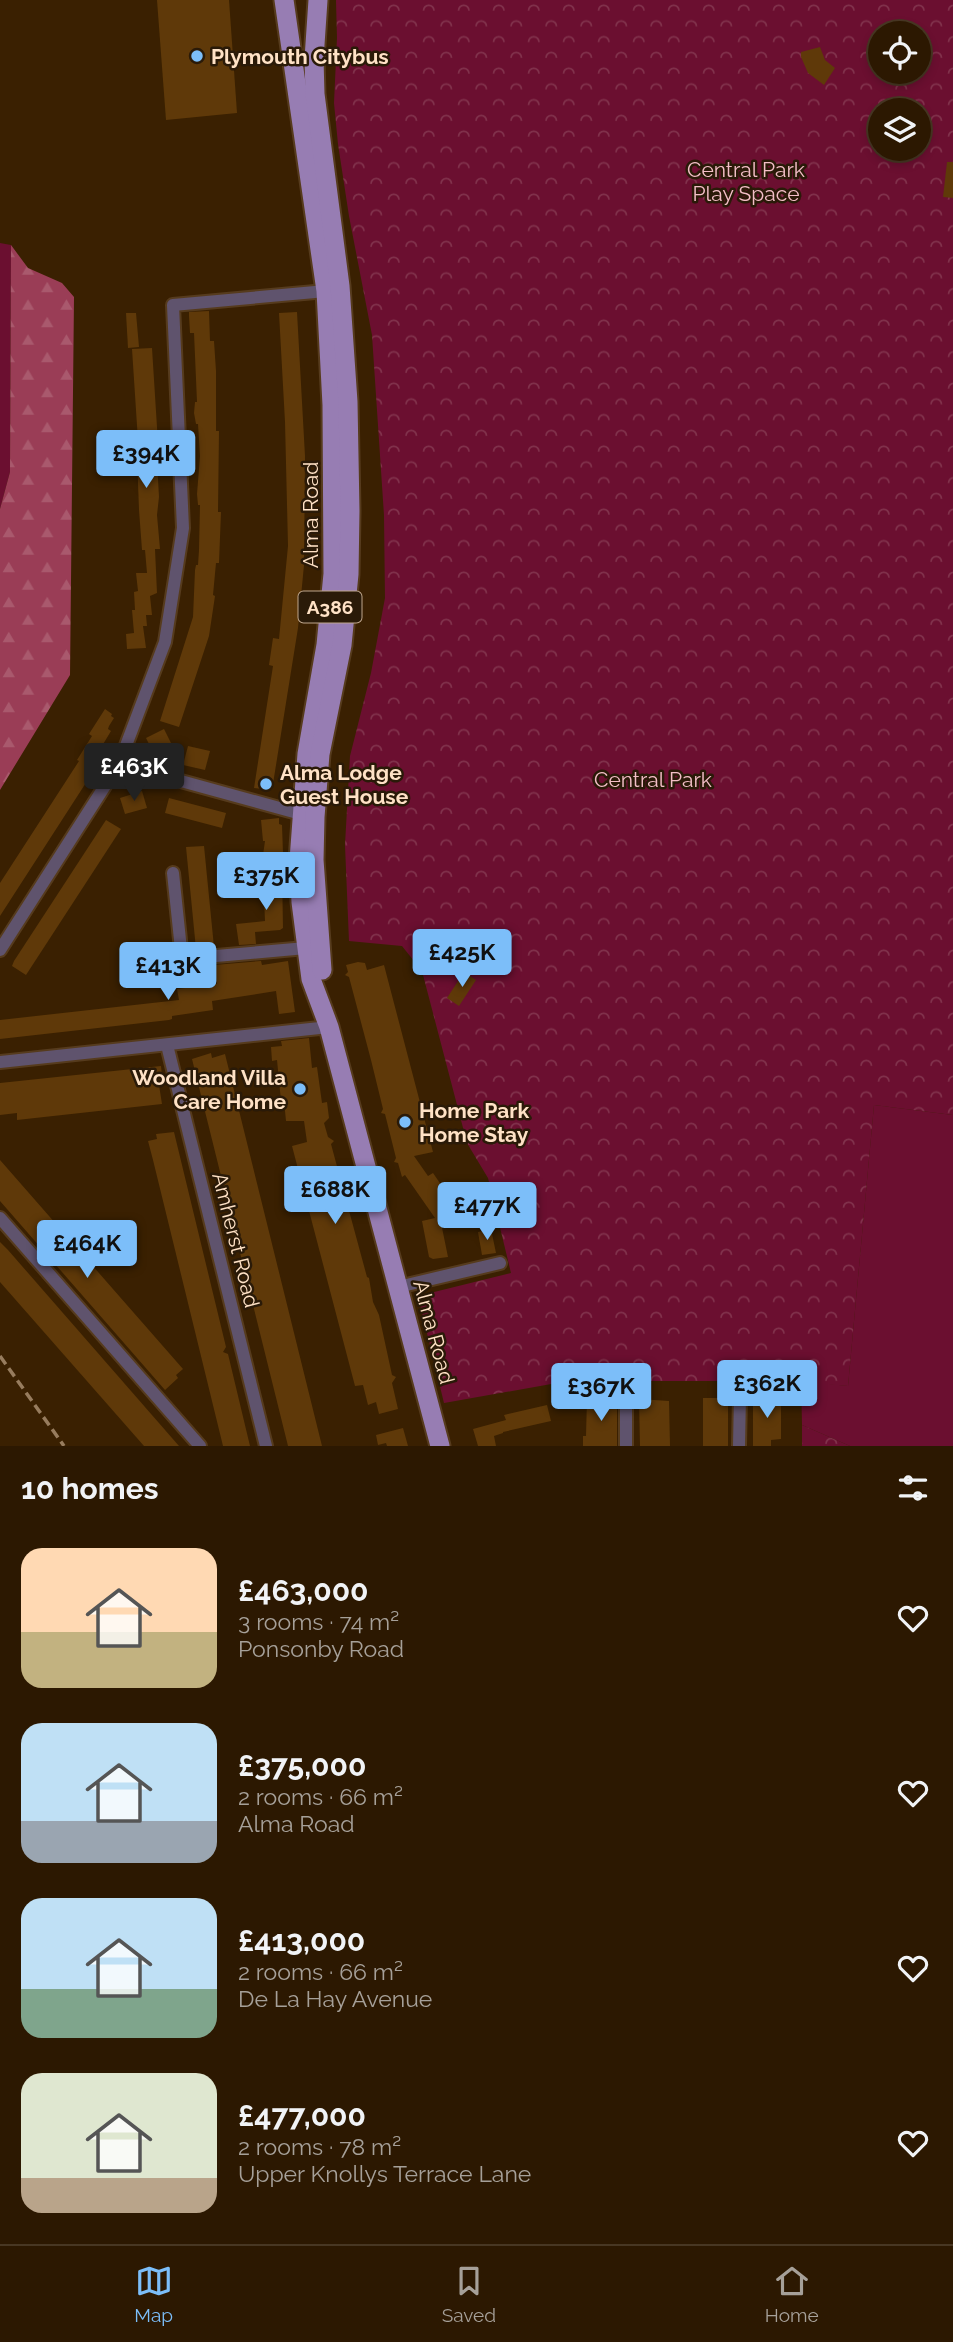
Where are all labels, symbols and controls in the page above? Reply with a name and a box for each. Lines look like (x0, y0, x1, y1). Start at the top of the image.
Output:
map controls (868, 21, 931, 161)
button: locate (868, 21, 931, 84)
place label: Plymouth Citybus (211, 44, 389, 69)
marker: Plymouth Citybus (189, 48, 205, 64)
button: layers (868, 98, 931, 161)
park label: Central Park Play Space (687, 157, 805, 206)
pin: £394K (97, 430, 195, 490)
text: £394K (112, 439, 180, 466)
street label: Alma Road (298, 462, 323, 568)
road number: A386 (298, 592, 362, 622)
pin: £463K (85, 744, 183, 803)
text: £463K (100, 752, 168, 779)
place label: Alma Lodge Guest House (280, 760, 409, 809)
park label: Central Park (594, 767, 712, 792)
marker: Alma Lodge Guest House (258, 776, 274, 792)
pin: £375K (217, 852, 315, 912)
text: £375K (233, 861, 299, 888)
pin: £425K (413, 930, 511, 989)
text: £425K (429, 938, 495, 965)
pin: £413K (119, 942, 217, 1002)
text: £413K (135, 951, 201, 978)
place label: Woodland Villa Care Home (132, 1065, 286, 1114)
marker: Woodland Villa Care Home (292, 1081, 308, 1097)
place label: Home Park Home Stay (419, 1098, 529, 1147)
marker: Home Park Home Stay (397, 1114, 413, 1130)
pin: £688K (286, 1166, 384, 1226)
street label: Amherst Road (207, 1170, 265, 1310)
text: £688K (300, 1175, 370, 1202)
pin: £477K (438, 1182, 536, 1242)
text: £477K (453, 1191, 521, 1218)
pin: £464K (38, 1220, 136, 1280)
text: £464K (53, 1229, 121, 1256)
street label: Alma Road (408, 1277, 460, 1387)
pin: £362K (718, 1360, 816, 1420)
pin: £367K (552, 1364, 650, 1423)
text: £362K (733, 1369, 801, 1396)
text: £367K (567, 1372, 635, 1399)
icon: filters (894, 1469, 932, 1507)
text: 10 homes (21, 1471, 158, 1506)
text: £463,000 (238, 1573, 369, 1608)
icon: home (77, 1576, 161, 1660)
icon: heart (894, 1599, 932, 1637)
text: 3 rooms · 74 m² (238, 1608, 399, 1635)
text: Ponsonby Road (238, 1635, 404, 1662)
text: £375,000 (238, 1748, 366, 1783)
icon: home (77, 1751, 161, 1835)
icon: heart (894, 1774, 932, 1812)
text: 2 rooms · 66 m² (238, 1783, 403, 1810)
text: Alma Road (238, 1810, 355, 1837)
text: £413,000 (238, 1923, 365, 1958)
icon: home (77, 1926, 161, 2010)
icon: heart (894, 1949, 932, 1987)
text: 2 rooms · 66 m² (238, 1958, 403, 1985)
text: De La Hay Avenue (238, 1985, 432, 2012)
text: £477,000 (238, 2098, 366, 2133)
icon: home (77, 2101, 161, 2185)
icon: heart (894, 2124, 932, 2162)
text: 2 rooms · 78 m² (238, 2133, 401, 2160)
text: Upper Knollys Terrace Lane (238, 2160, 531, 2187)
tab: Map (134, 2262, 173, 2326)
tab: Saved (442, 2262, 496, 2326)
tab: Home (765, 2262, 819, 2326)

